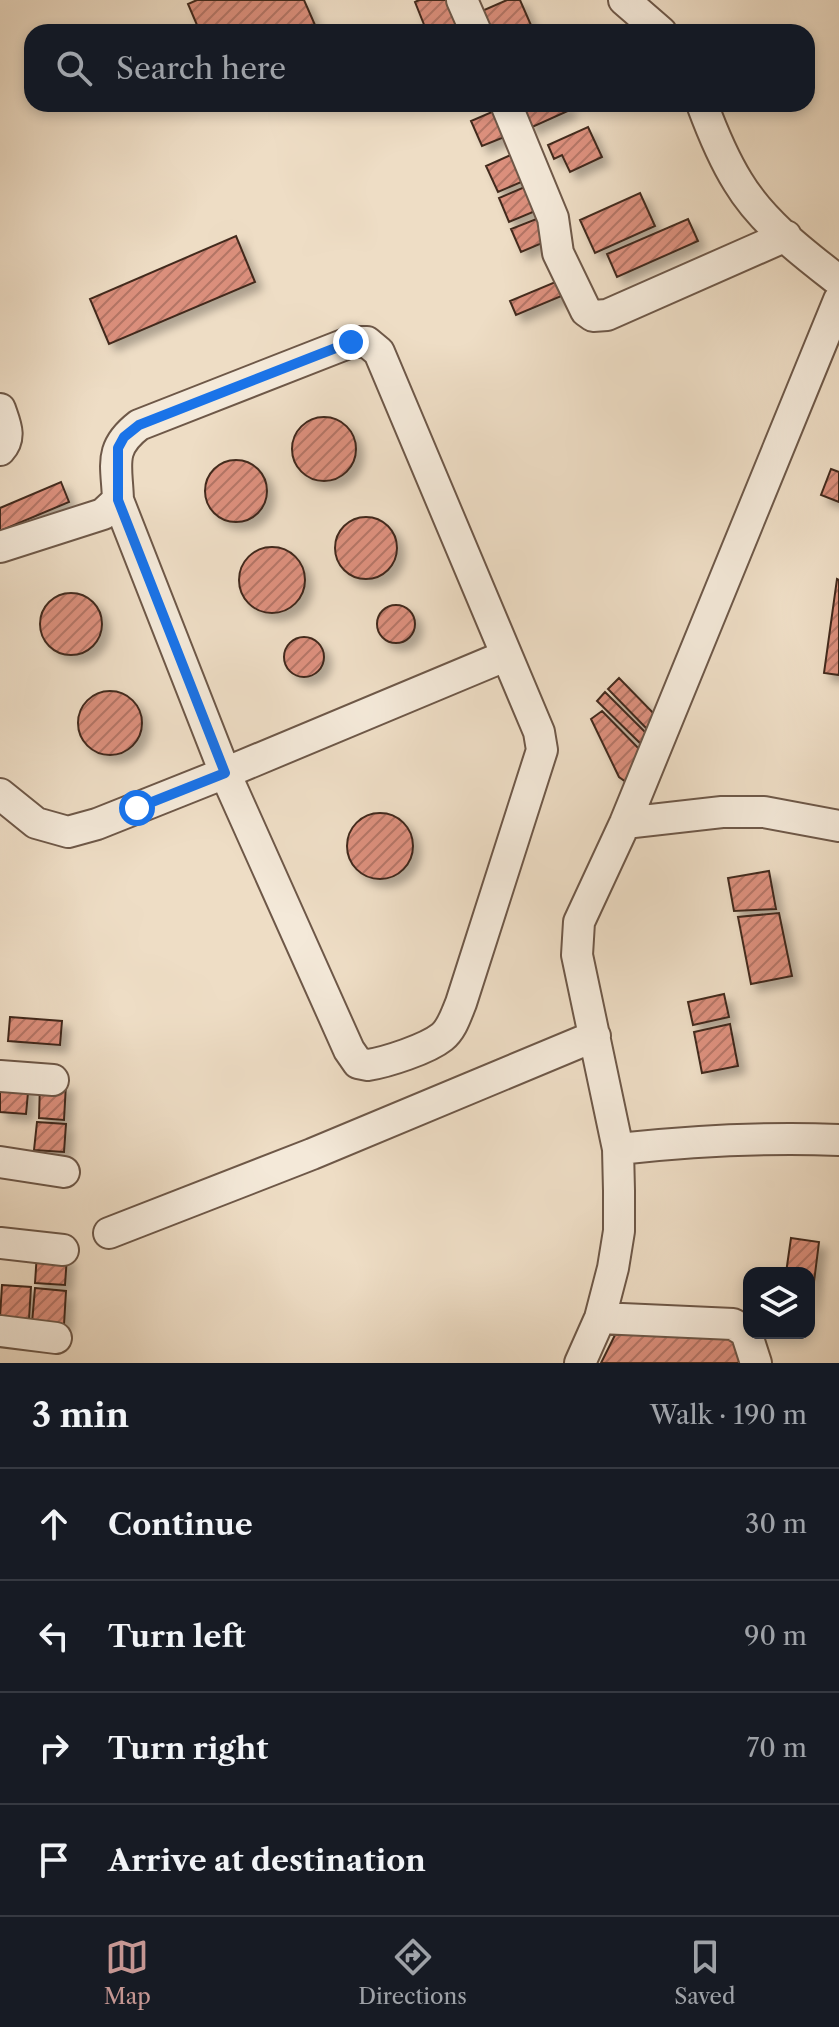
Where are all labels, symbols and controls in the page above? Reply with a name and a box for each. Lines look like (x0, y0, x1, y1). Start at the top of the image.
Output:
search box (24, 24, 815, 112)
icon: search (52, 46, 96, 90)
text: Search here (116, 50, 286, 87)
route end (333, 324, 369, 360)
route start (119, 790, 155, 826)
map controls (743, 1267, 815, 1339)
button: layers (743, 1267, 815, 1339)
text: 3 min (32, 1394, 129, 1436)
text: Walk · 190 m (650, 1399, 807, 1431)
icon: ahead (32, 1502, 76, 1546)
text: Continue (108, 1506, 253, 1543)
text: 30 m (745, 1508, 807, 1540)
icon: left (32, 1614, 76, 1658)
text: Turn left (108, 1618, 245, 1655)
text: 90 m (744, 1620, 807, 1652)
icon: right (32, 1726, 76, 1770)
text: Turn right (108, 1730, 268, 1767)
text: 70 m (747, 1732, 807, 1764)
icon: arrive (32, 1838, 76, 1882)
text: Arrive at destination (108, 1842, 426, 1879)
tab: Map (104, 1935, 151, 2010)
tab: Directions (358, 1935, 467, 2010)
tab: Saved (674, 1935, 735, 2010)

